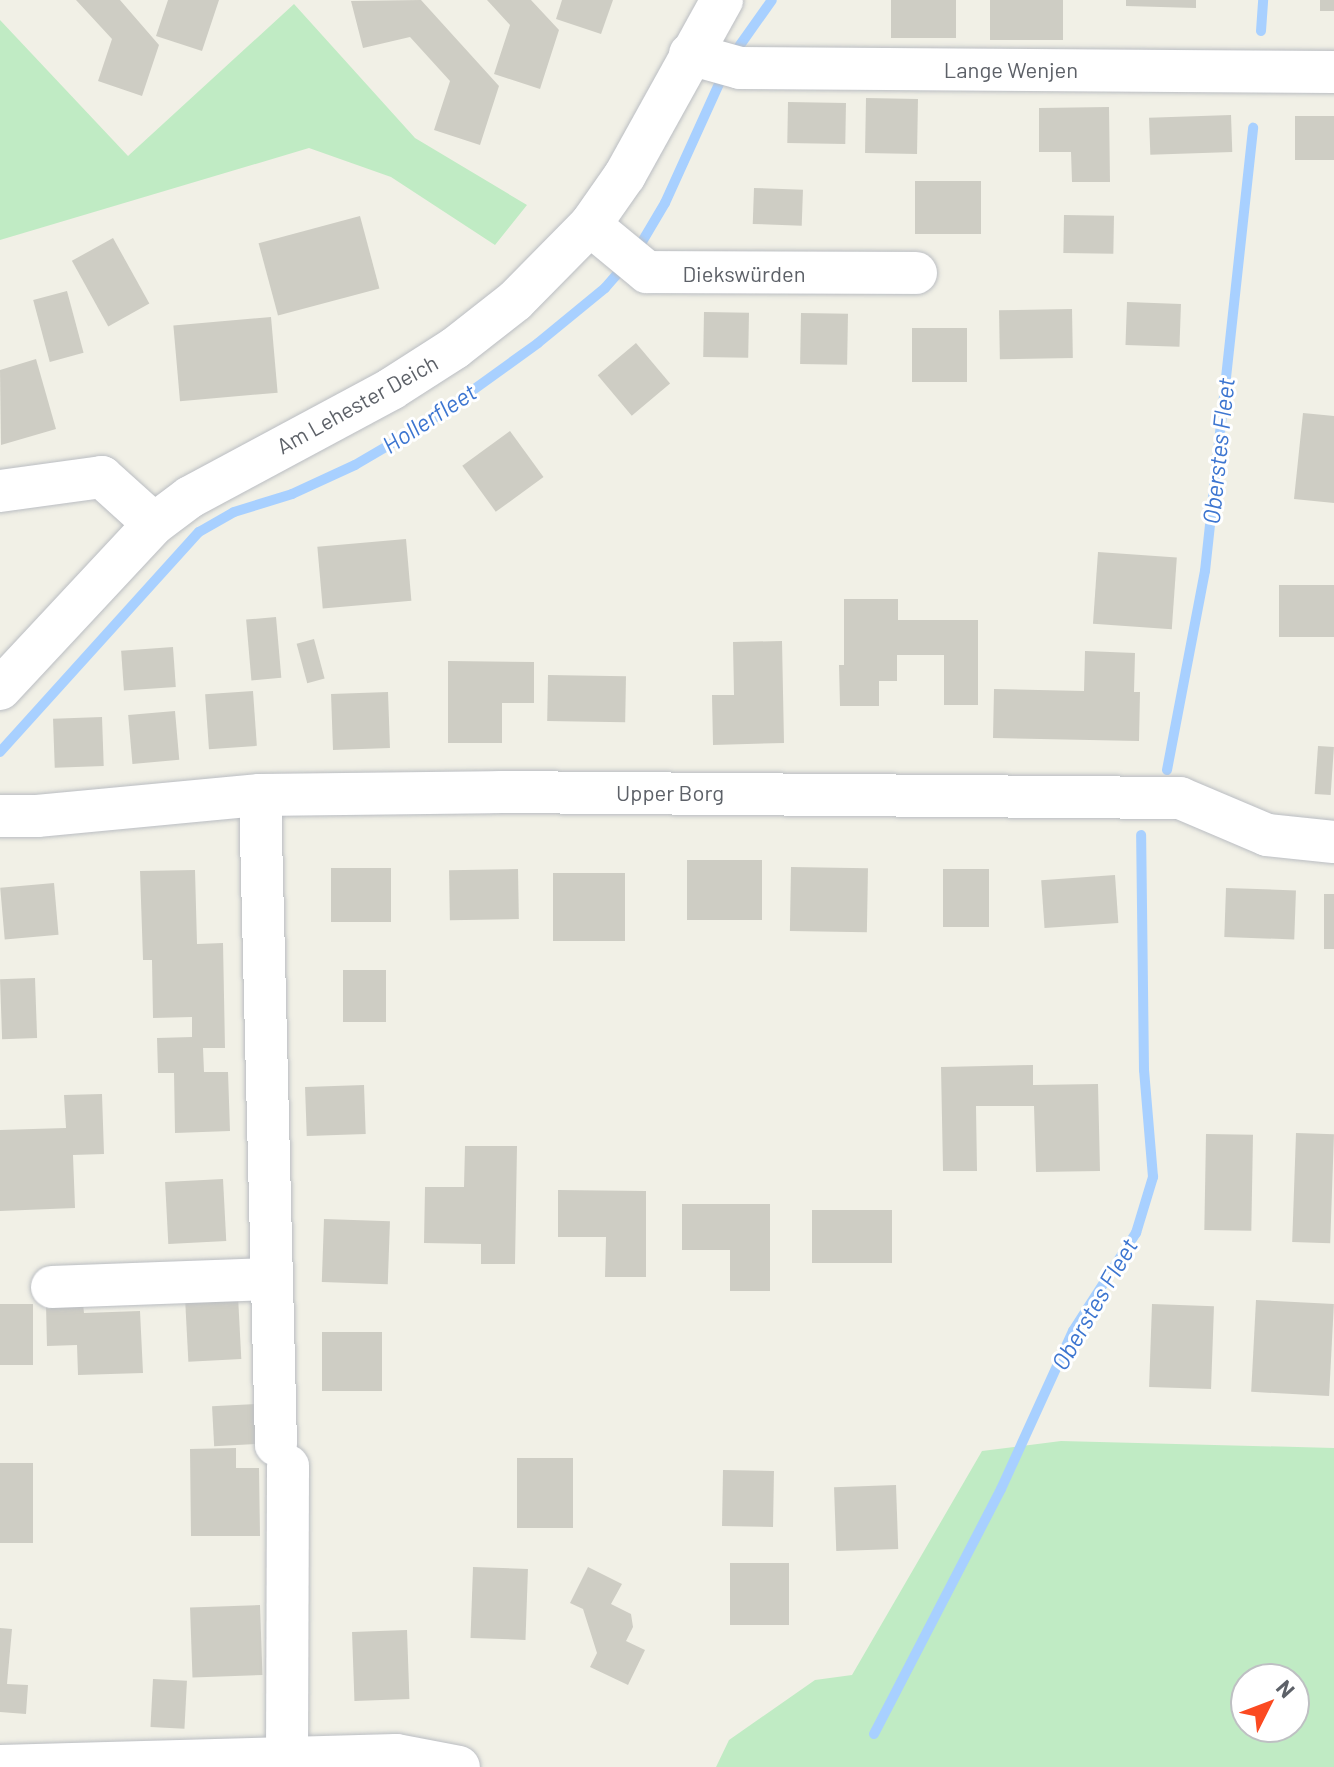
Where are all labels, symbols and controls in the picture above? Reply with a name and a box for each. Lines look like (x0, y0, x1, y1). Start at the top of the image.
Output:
street label: Lange Wenjen (944, 57, 1078, 83)
street label: Diekswürden (683, 261, 805, 287)
street label: Am Lehester Deich (272, 349, 442, 459)
water label: Oberstes Fleet (1196, 376, 1240, 526)
water label: Hollerfleet (377, 377, 481, 459)
street label: Upper Borg (616, 780, 724, 806)
water label: Oberstes Fleet (1045, 1233, 1143, 1375)
north arrow (1230, 1663, 1310, 1743)
text: N (1272, 1674, 1301, 1702)

